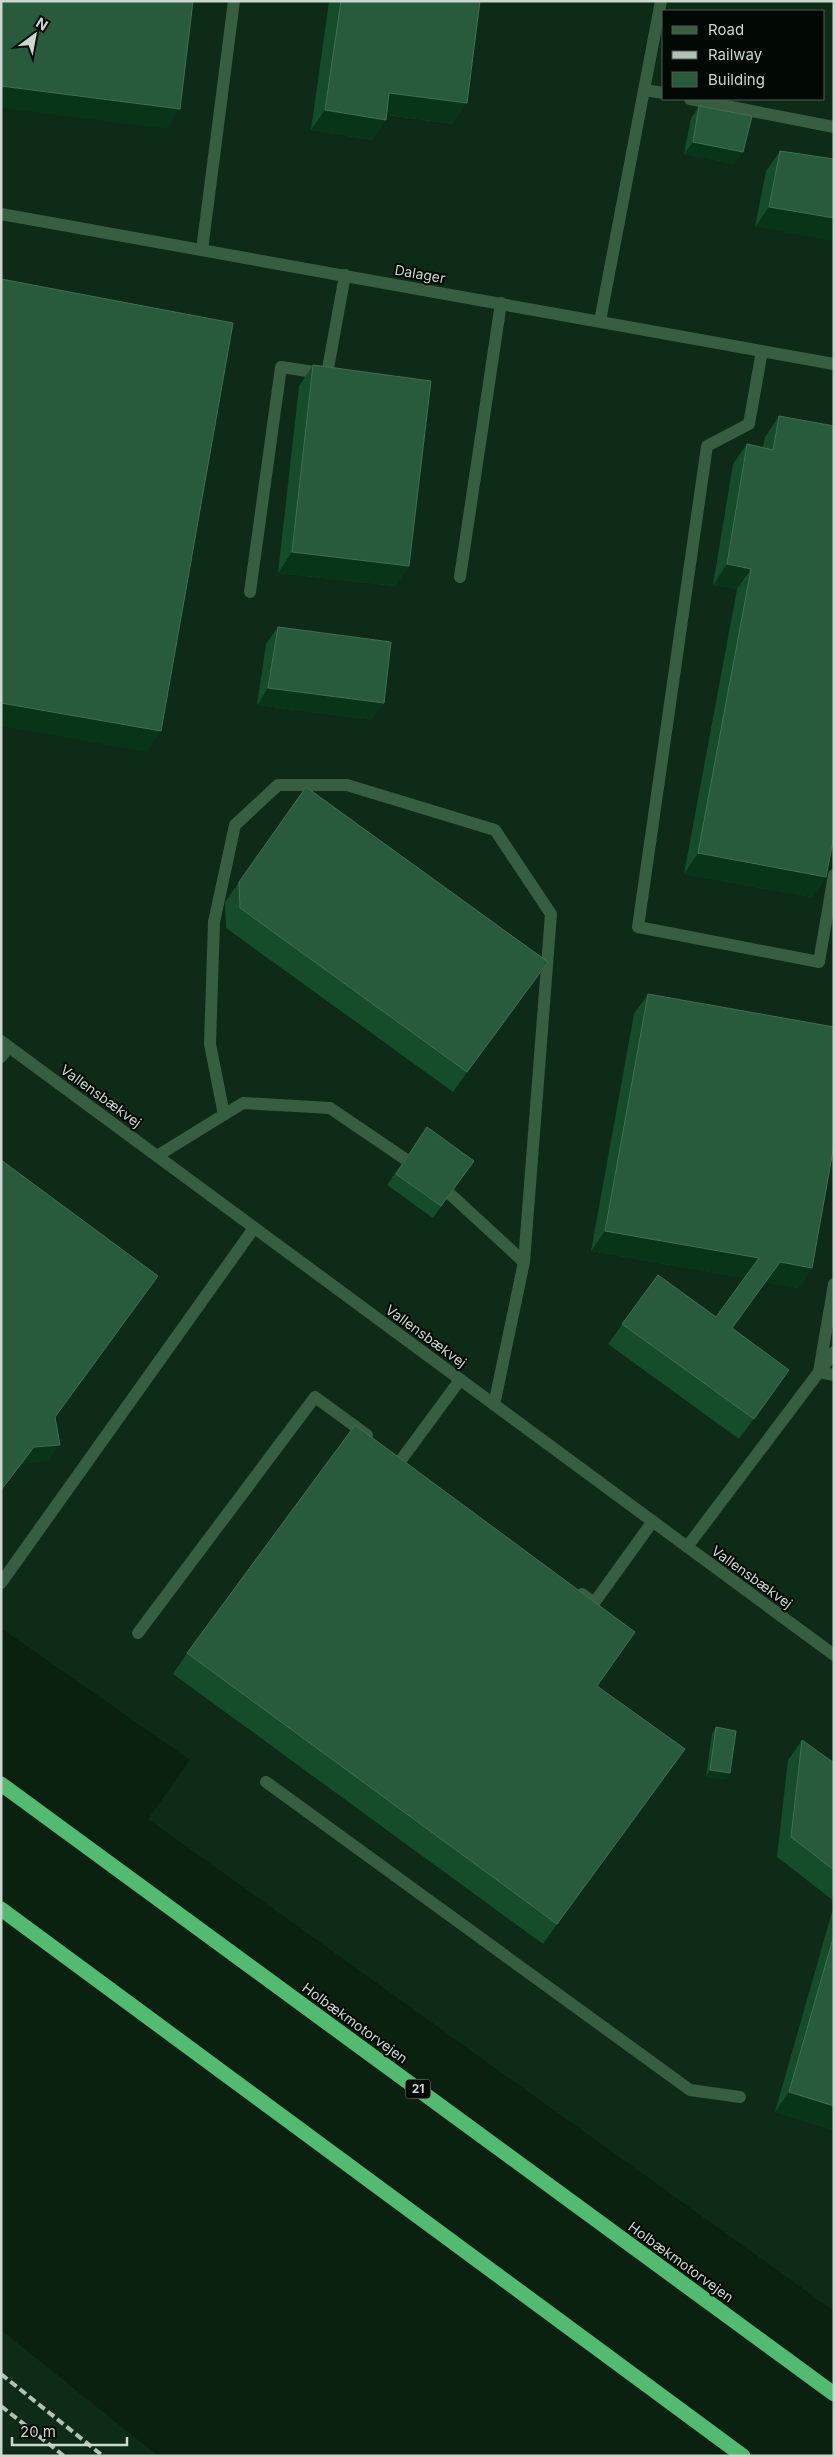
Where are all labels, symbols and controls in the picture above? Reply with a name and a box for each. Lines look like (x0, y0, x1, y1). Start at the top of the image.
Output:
north arrow (10, 10, 60, 60)
legend (662, 10, 825, 100)
text: N (33, 14, 51, 34)
text: Road (708, 20, 744, 39)
text: Railway (708, 45, 763, 64)
text: Building (708, 70, 765, 89)
street label: Dalager (393, 261, 447, 286)
street label: Vallensbækvej (58, 1061, 145, 1131)
street label: Vallensbækvej (383, 1301, 470, 1371)
street label: Vallensbækvej (709, 1542, 796, 1612)
street label: Holbækmotorvejen (299, 1979, 411, 2067)
road number: 21 (406, 2080, 430, 2098)
street label: Holbækmotorvejen (625, 2218, 737, 2306)
scale bar (12, 2414, 128, 2446)
text: 20 m (20, 2422, 56, 2441)

